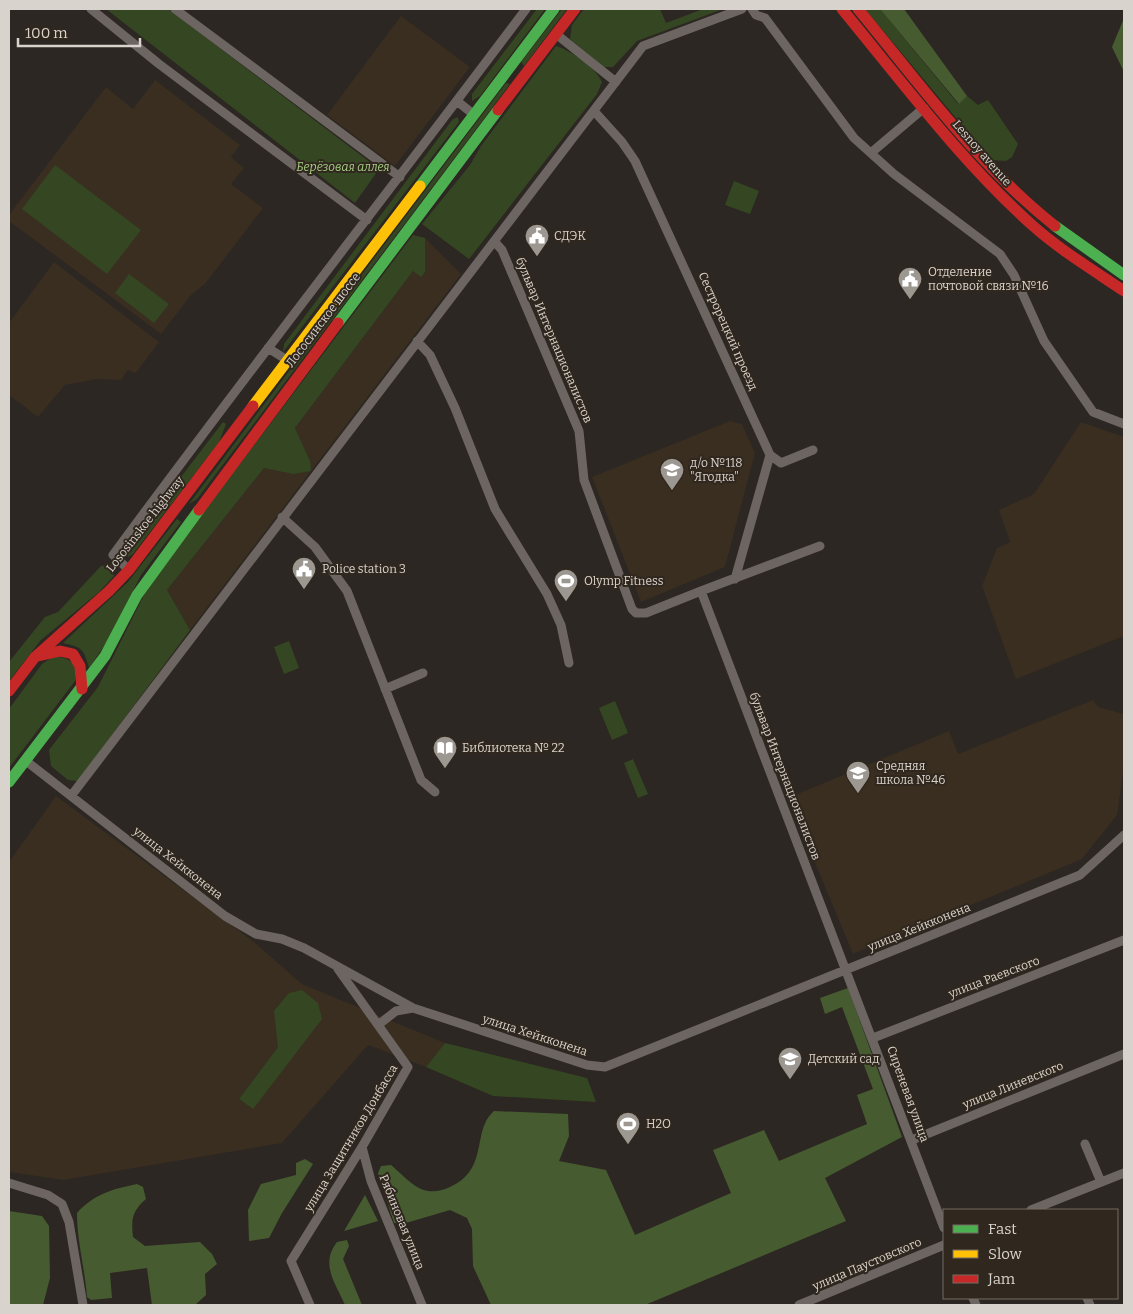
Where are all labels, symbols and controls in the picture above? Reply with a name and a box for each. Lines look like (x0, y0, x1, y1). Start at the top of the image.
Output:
scale bar (18, 15, 140, 47)
text: 100 m (25, 24, 68, 42)
street label: Lesnoy avenue (950, 117, 1014, 189)
park label: Берёзовая аллея (296, 160, 390, 174)
public building icon: СДЭК (524, 223, 550, 257)
place label: СДЭК (554, 229, 586, 243)
street label: бульвар Интернационалистов (513, 255, 595, 425)
place label: Отделение почтовой связи №16 (928, 265, 1049, 293)
public building icon: Отделение почтовой связи №16 (897, 266, 923, 300)
street label: Лососинское шоссе (283, 270, 363, 370)
street label: Сестрорецкий проезд (696, 270, 760, 392)
place label: д/о №118 "Ягодка" (690, 456, 742, 484)
school or university icon: д/о №118 "Ягодка" (659, 457, 685, 491)
street label: Lososinskoe highway (103, 473, 187, 575)
public building icon: Police station 3 (291, 556, 317, 590)
place label: Police station 3 (322, 562, 406, 576)
sports icon: Olymp Fitness (553, 568, 579, 602)
place label: Olymp Fitness (584, 574, 664, 588)
street label: бульвар Интернационалистов (746, 690, 824, 862)
library icon: Библиотека № 22 (432, 735, 458, 769)
place label: Библиотека № 22 (462, 741, 565, 755)
place label: Средняя школа №46 (876, 759, 945, 787)
school or university icon: Средняя школа №46 (845, 760, 871, 794)
street label: улица Хейкконена (130, 823, 226, 902)
street label: улица Хейкконена (865, 900, 973, 954)
street label: улица Раевского (946, 953, 1042, 1001)
street label: улица Хейкконена (480, 1011, 590, 1059)
street label: Сиреневая улица (884, 1044, 932, 1144)
school or university icon: Детский сад (777, 1046, 803, 1080)
place label: Детский сад (808, 1052, 879, 1066)
street label: улица Линевского (960, 1058, 1065, 1112)
street label: улица Защитников Донбасса (301, 1062, 401, 1215)
sports icon: H2O (615, 1111, 641, 1145)
place label: H2O (646, 1117, 671, 1131)
street label: Рябиновая улица (377, 1172, 428, 1272)
legend (943, 1209, 1118, 1299)
text: Fast (988, 1220, 1017, 1238)
street label: улица Паустовского (810, 1235, 924, 1294)
text: Slow (988, 1245, 1023, 1263)
text: Jam (987, 1270, 1016, 1288)

